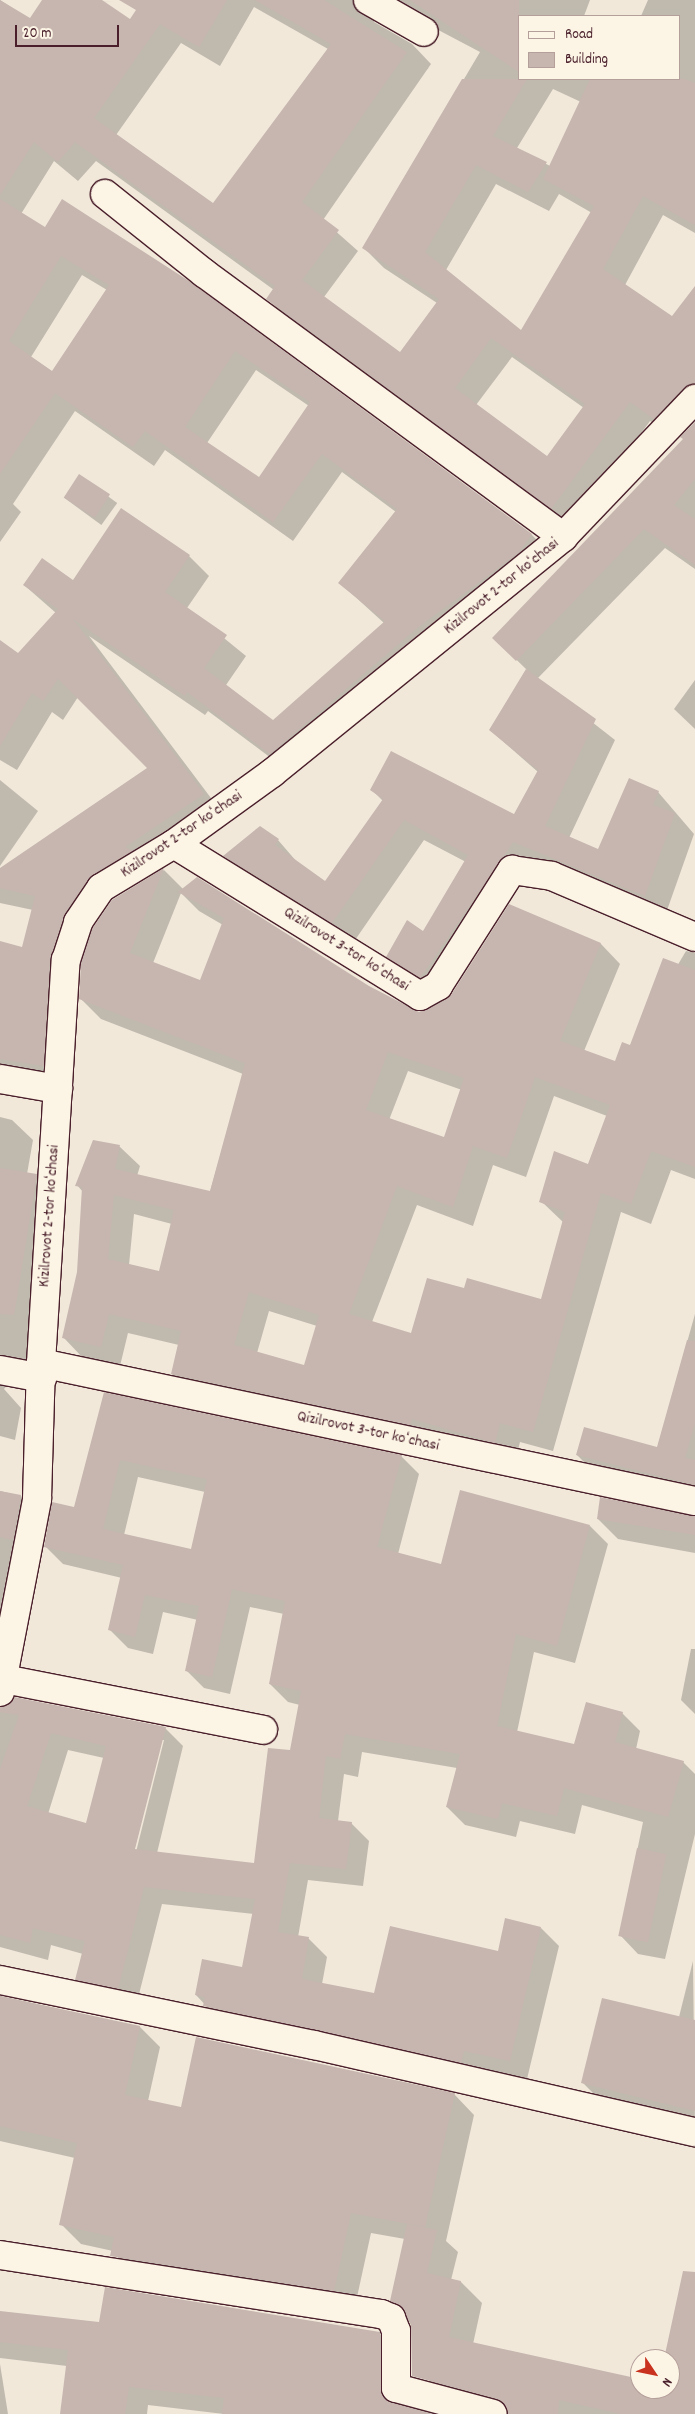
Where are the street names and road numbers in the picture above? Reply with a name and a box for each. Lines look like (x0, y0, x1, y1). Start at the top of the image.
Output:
street label: Kizilrovot 2-tor koʻchasi (440, 535, 564, 639)
street label: Kizilrovot 2-tor koʻchasi (117, 787, 247, 883)
street label: Qizilrovot 3-tor koʻchasi (279, 903, 413, 997)
street label: Kizilrovot 2-tor koʻchasi (35, 1144, 65, 1288)
street label: Qizilrovot 3-tor koʻchasi (295, 1408, 441, 1456)

